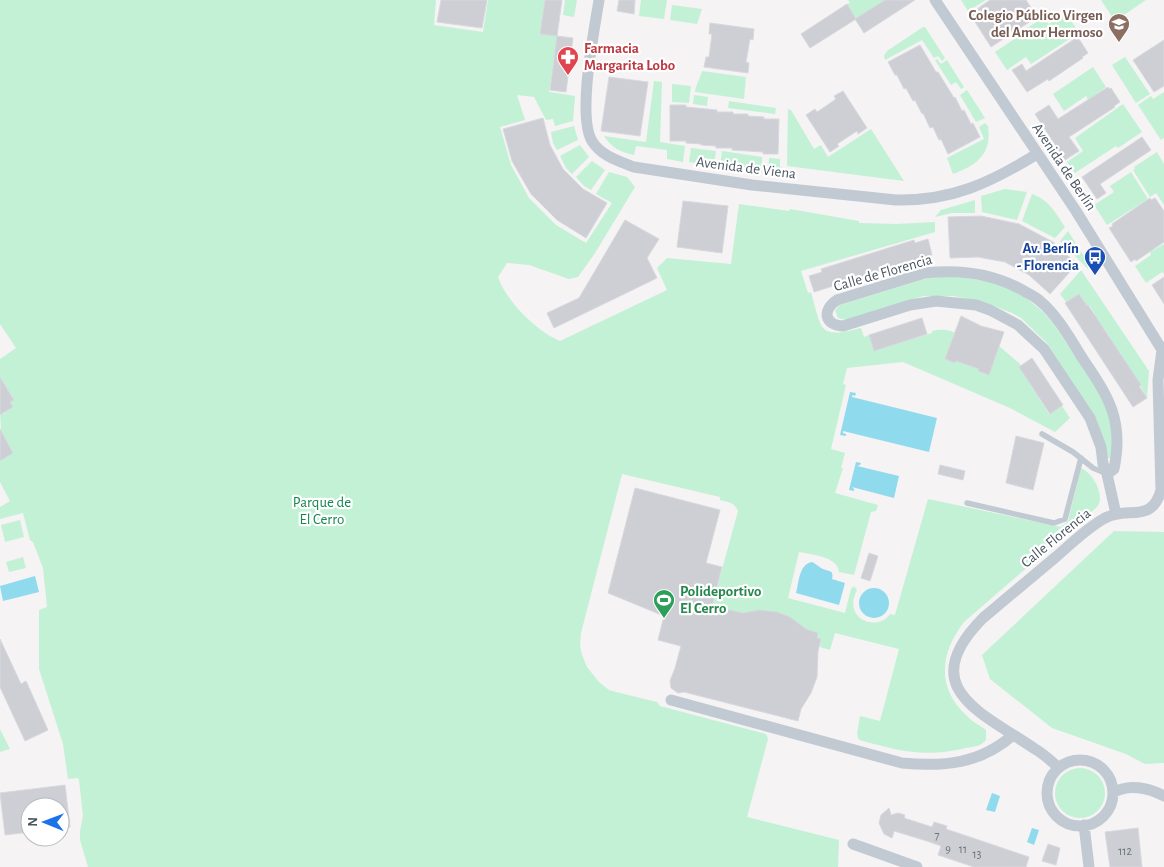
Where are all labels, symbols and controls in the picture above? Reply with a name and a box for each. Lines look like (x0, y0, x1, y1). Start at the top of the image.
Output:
place label: Colegio Público Virgen del Amor Hermoso (969, 8, 1103, 40)
school or university icon: Colegio Público Virgen del Amor Hermoso (1107, 12, 1131, 43)
place label: Farmacia Margarita Lobo (584, 41, 675, 73)
pharmacy icon: Farmacia Margarita Lobo (556, 45, 580, 76)
street label: Avenida de Berlín (1029, 121, 1099, 213)
street label: Avenida de Viena (695, 154, 797, 182)
place label: Av. Berlín - Florencia (1017, 241, 1079, 273)
bus stop icon: Av. Berlín - Florencia (1083, 245, 1107, 276)
street label: Calle de Florencia (832, 252, 934, 294)
park label: Parque de El Cerro (293, 495, 351, 527)
street label: Calle Florencia (1018, 505, 1094, 571)
place label: Polideportivo El Cerro (680, 584, 761, 616)
sports icon: Polideportivo El Cerro (652, 588, 676, 619)
north arrow (20, 797, 70, 847)
text: N (26, 817, 40, 827)
house number: 7 (934, 829, 940, 841)
house number: 9 (945, 843, 951, 855)
house number: 11 (959, 843, 967, 855)
house number: 112 (1118, 845, 1132, 857)
house number: 13 (972, 848, 982, 860)

